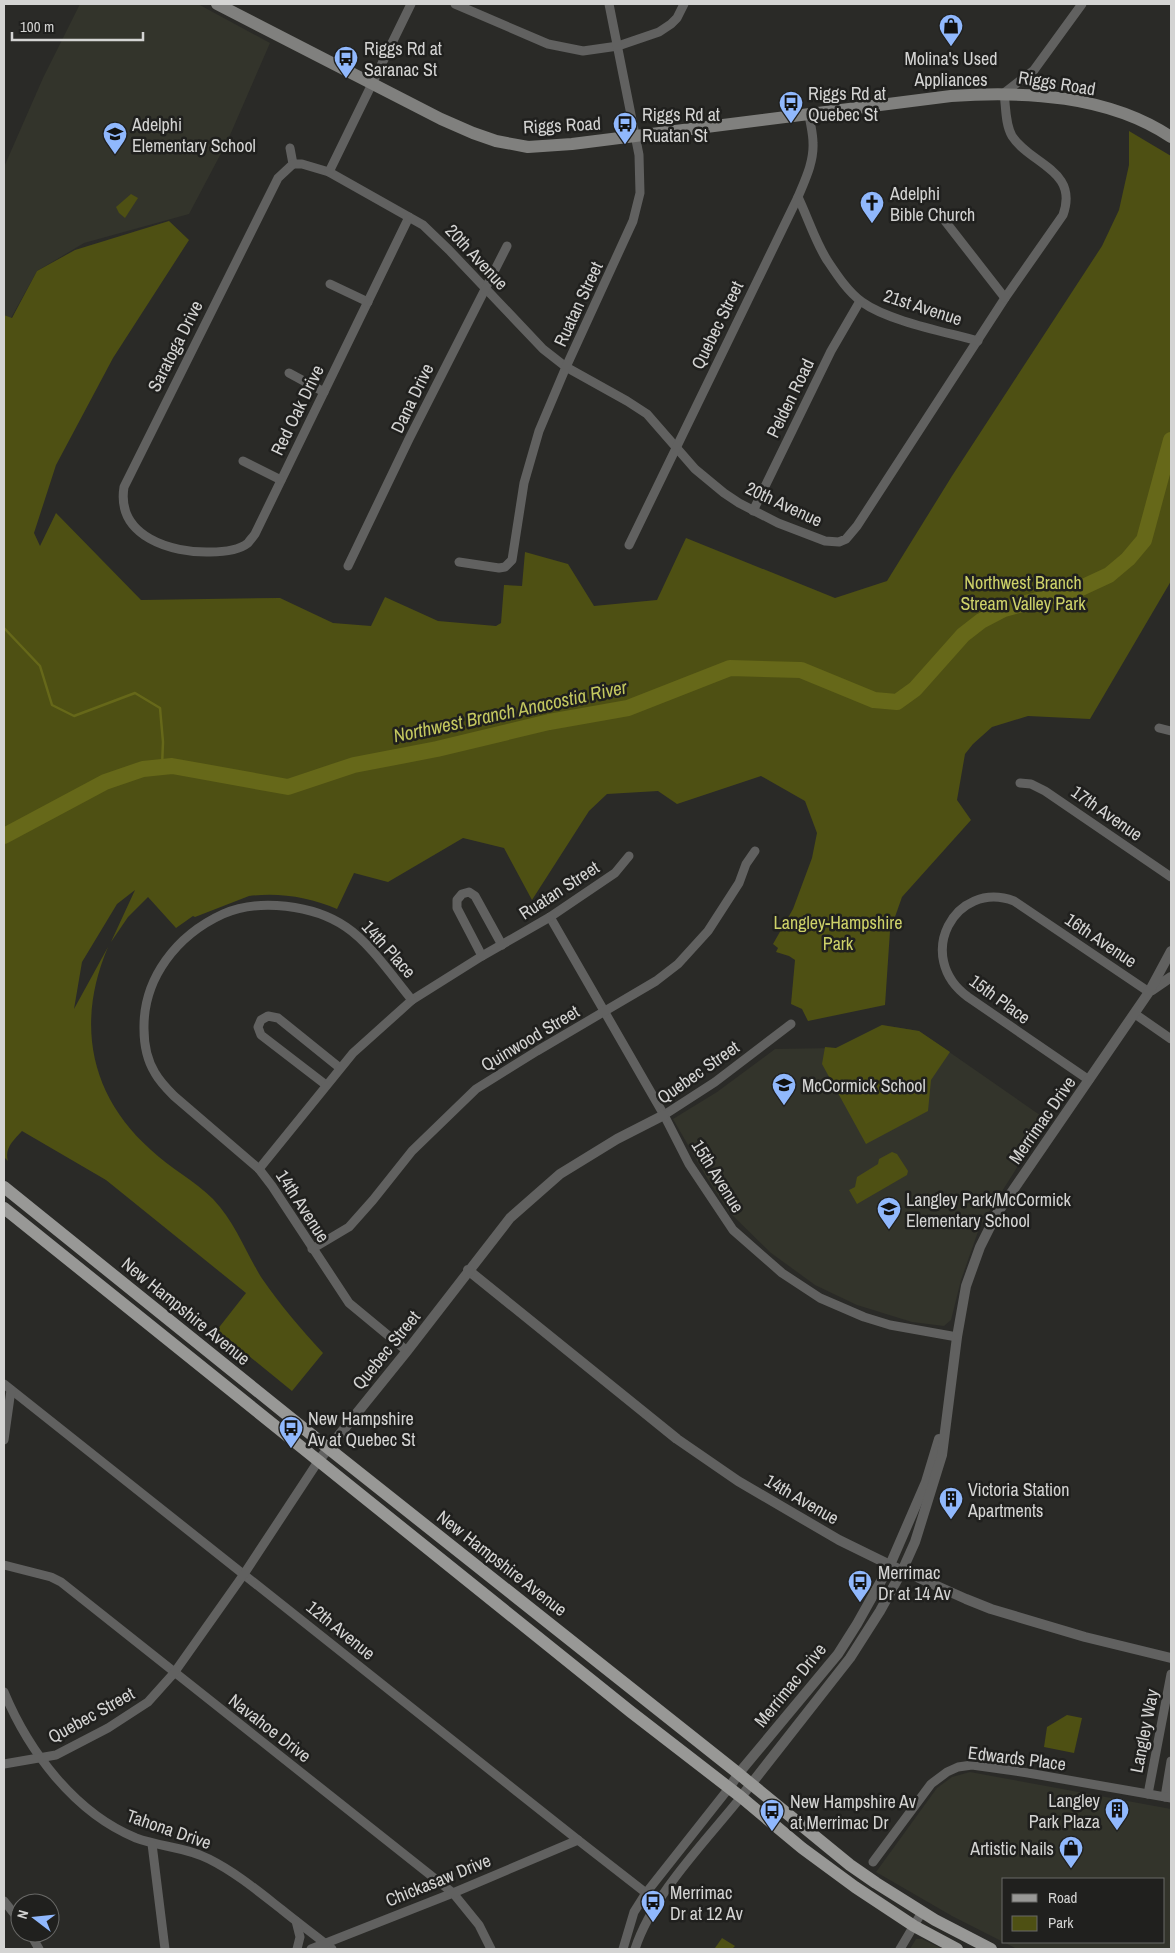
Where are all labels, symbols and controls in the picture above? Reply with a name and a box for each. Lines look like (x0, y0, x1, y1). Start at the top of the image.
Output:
scale bar (12, 10, 144, 42)
shop icon: Molina's Used Appliances (938, 13, 964, 47)
text: 100 m (20, 16, 54, 37)
place label: Riggs Rd at Saranac St (364, 36, 442, 82)
bus stop icon: Riggs Rd at Saranac St (333, 45, 359, 79)
place label: Molina's Used Appliances (904, 46, 998, 92)
street label: Riggs Road (1017, 65, 1097, 101)
place label: Riggs Rd at Quebec St (808, 81, 886, 127)
bus stop icon: Riggs Rd at Quebec St (778, 90, 804, 124)
place label: Riggs Rd at Ruatan St (642, 102, 720, 148)
street label: Riggs Road (522, 110, 602, 140)
bus stop icon: Riggs Rd at Ruatan St (612, 111, 638, 145)
place label: Adelphi Elementary School (131, 112, 256, 158)
school or university icon: Adelphi Elementary School (102, 121, 128, 155)
place label: Adelphi Bible Church (889, 181, 975, 227)
church icon: Adelphi Bible Church (859, 190, 885, 224)
street label: 20th Avenue (440, 219, 514, 295)
street label: Ruatan Street (547, 257, 609, 351)
street label: Quebec Street (685, 277, 749, 373)
street label: 21st Avenue (881, 283, 965, 331)
street label: Saratoga Drive (141, 296, 209, 396)
street label: Pelden Road (760, 354, 820, 442)
street label: Dana Drive (384, 359, 440, 437)
street label: Red Oak Drive (264, 361, 330, 459)
street label: 20th Avenue (742, 475, 826, 533)
park label: Northwest Branch Stream Valley Park (960, 570, 1086, 616)
water label: Northwest Branch Anacostia River (391, 673, 630, 748)
street label: 17th Avenue (1066, 779, 1148, 847)
street label: Ruatan Street (514, 855, 604, 925)
street label: 16th Avenue (1060, 907, 1142, 973)
park label: Langley-Hampshire Park (774, 910, 902, 956)
street label: 14th Place (356, 915, 422, 983)
street label: 15th Place (964, 968, 1036, 1030)
street label: Quinwood Street (476, 999, 584, 1077)
street label: Quebec Street (652, 1034, 744, 1110)
street label: Merrimac Drive (1003, 1071, 1081, 1169)
school or university icon: McCormick School (771, 1072, 797, 1106)
place label: McCormick School (802, 1073, 926, 1098)
street label: 15th Avenue (686, 1135, 750, 1217)
street label: 14th Avenue (270, 1165, 336, 1247)
place label: Langley Park/McCormick Elementary School (906, 1187, 1071, 1233)
school or university icon: Langley Park/McCormick Elementary School (876, 1196, 902, 1230)
street label: New Hampshire Avenue (116, 1251, 256, 1371)
street label: Quebec Street (346, 1305, 426, 1395)
place label: New Hampshire Av at Quebec St (307, 1406, 415, 1452)
bus stop icon: New Hampshire Av at Quebec St (278, 1415, 304, 1449)
street label: 14th Avenue (760, 1468, 844, 1530)
place label: Victoria Station Apartments (967, 1477, 1070, 1523)
building icon: Victoria Station Apartments (938, 1486, 964, 1520)
street label: New Hampshire Avenue (432, 1504, 572, 1622)
place label: Merrimac Dr at 14 Av (878, 1560, 951, 1606)
bus stop icon: Merrimac Dr at 14 Av (847, 1569, 873, 1603)
street label: 12th Avenue (301, 1595, 381, 1665)
street label: Merrimac Drive (748, 1638, 832, 1732)
street label: Quebec Street (43, 1681, 139, 1749)
street label: Langley Way (1124, 1686, 1164, 1775)
street label: Navahoe Drive (224, 1688, 316, 1768)
street label: Edwards Place (967, 1740, 1067, 1776)
place label: Langley Park Plaza (1029, 1788, 1101, 1834)
place label: New Hampshire Av at Merrimac Dr (790, 1789, 917, 1835)
building icon: Langley Park Plaza (1104, 1797, 1130, 1831)
bus stop icon: New Hampshire Av at Merrimac Dr (759, 1798, 785, 1832)
street label: Tahona Drive (123, 1803, 215, 1855)
shop icon: Artistic Nails (1058, 1835, 1084, 1869)
place label: Artistic Nails (969, 1836, 1054, 1861)
street label: Chickasaw Drive (382, 1848, 494, 1912)
legend (1002, 1878, 1165, 1943)
place label: Merrimac Dr at 12 Av (670, 1880, 743, 1926)
text: Road (1048, 1887, 1077, 1908)
bus stop icon: Merrimac Dr at 12 Av (640, 1889, 666, 1923)
north arrow (10, 1893, 60, 1943)
text: N (13, 1908, 32, 1921)
text: Park (1048, 1912, 1074, 1933)

